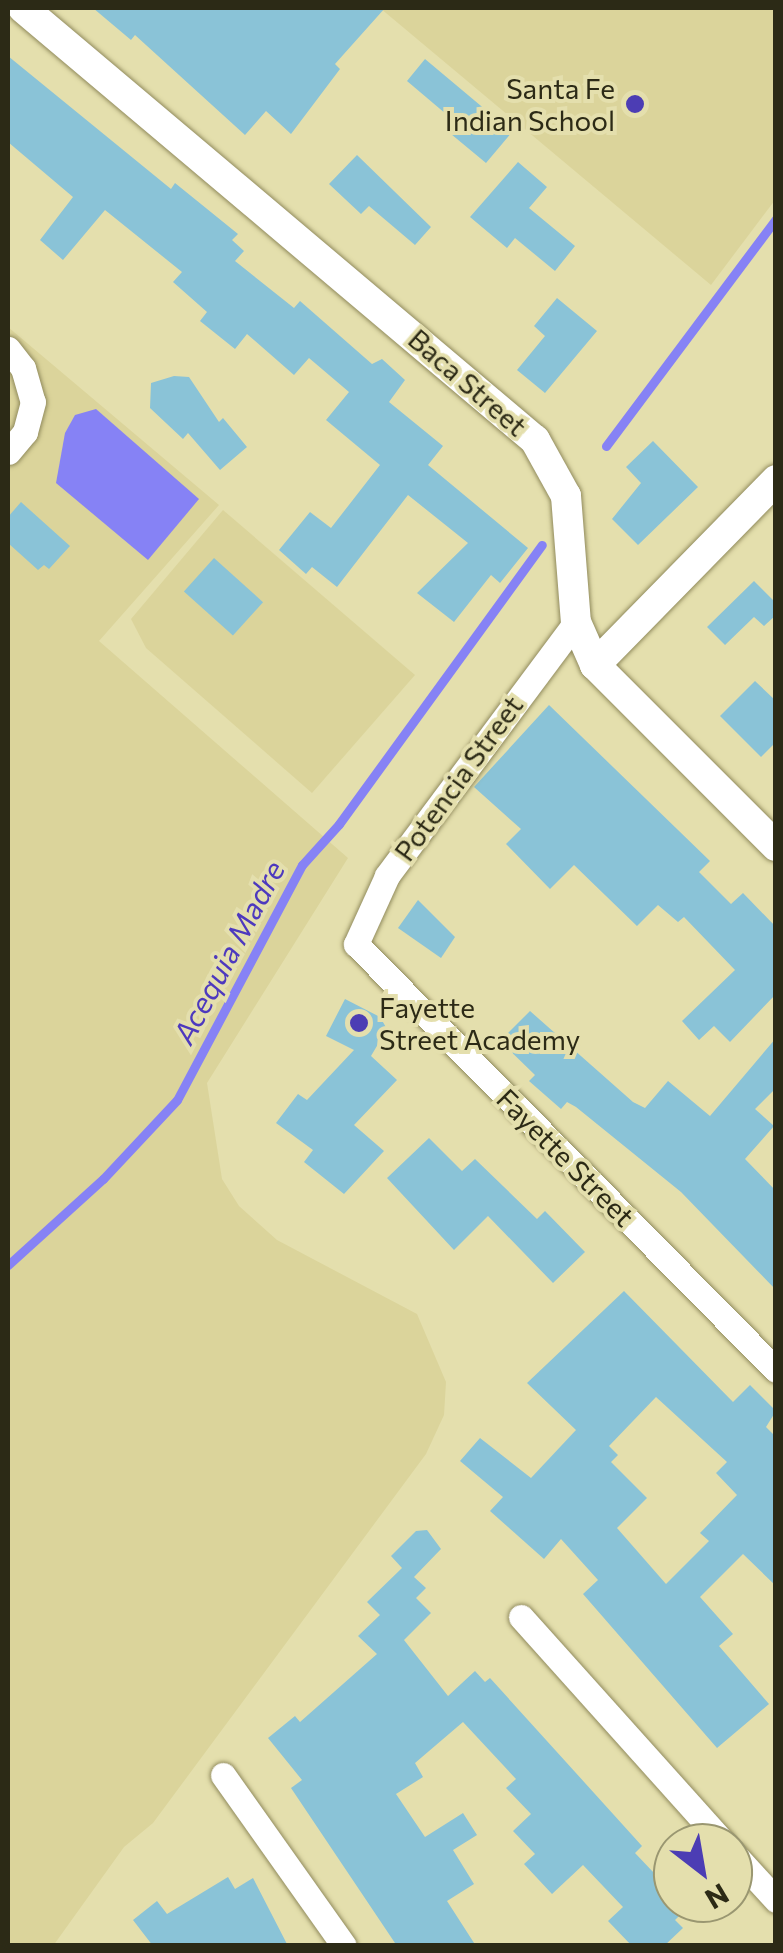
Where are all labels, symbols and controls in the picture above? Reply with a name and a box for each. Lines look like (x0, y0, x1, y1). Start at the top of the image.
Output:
place label: Santa Fe Indian School (445, 71, 615, 137)
marker: Santa Fe Indian School (624, 93, 646, 115)
street label: Baca Street (402, 322, 534, 442)
street label: Potencia Street (387, 689, 529, 867)
water label: Acequia Madre (165, 854, 291, 1050)
place label: Fayette Street Academy (379, 990, 580, 1056)
marker: Fayette Street Academy (348, 1012, 370, 1034)
street label: Fayette Street (490, 1081, 642, 1233)
north arrow (653, 1823, 753, 1923)
text: N (700, 1877, 735, 1917)

